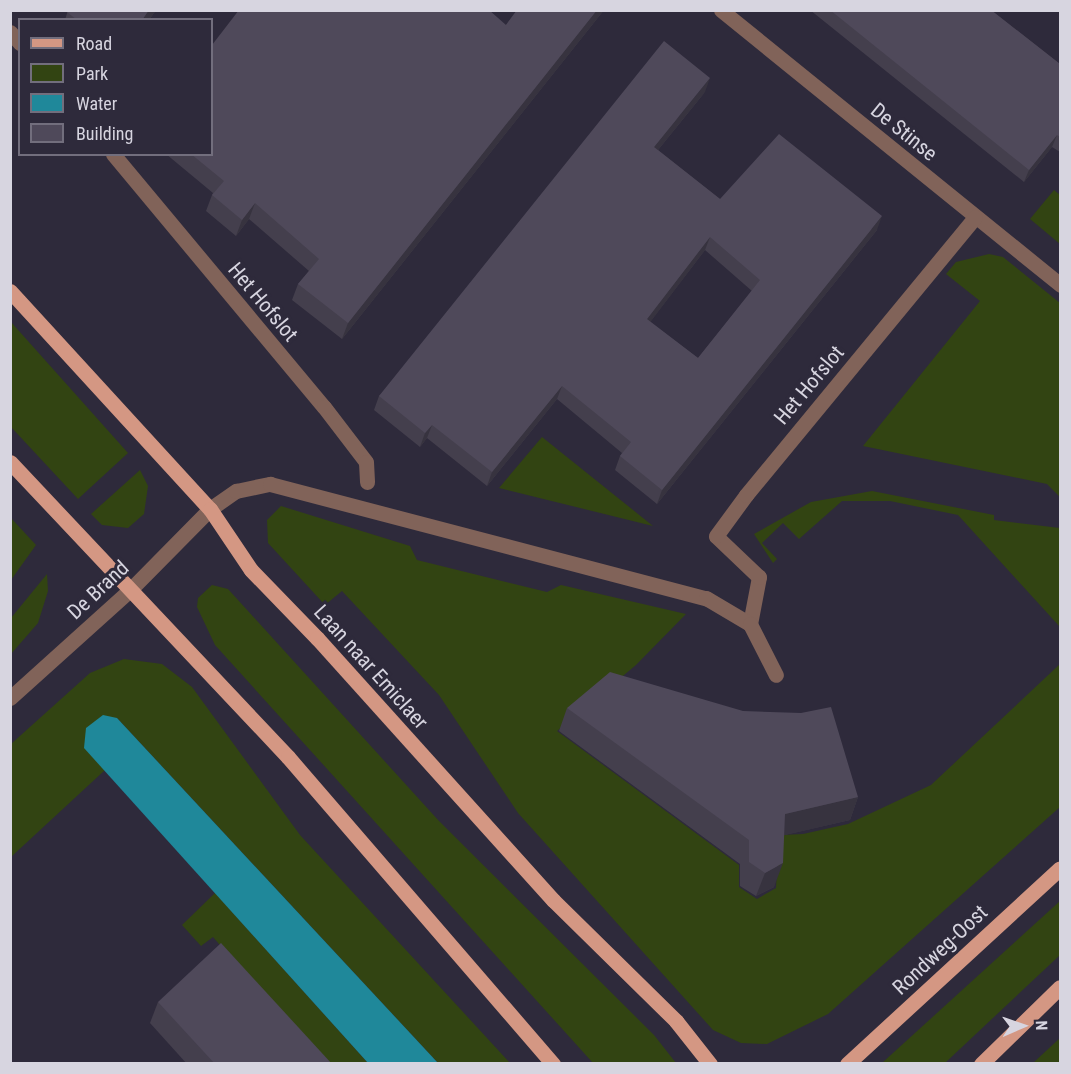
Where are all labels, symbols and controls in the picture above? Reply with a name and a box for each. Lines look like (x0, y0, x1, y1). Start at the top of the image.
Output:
legend (18, 18, 213, 156)
text: Road (76, 33, 112, 54)
text: Park (76, 63, 108, 84)
text: Water (76, 93, 117, 114)
street label: De Stinse (866, 98, 942, 166)
text: Building (76, 123, 133, 144)
street label: Het Hofslot (223, 257, 303, 347)
street label: Het Hofslot (769, 340, 849, 430)
street label: De Brand (62, 555, 134, 625)
street label: Laan naar Emiclaer (309, 600, 433, 734)
street label: Rondweg-Oost (887, 900, 993, 1000)
north arrow (993, 996, 1053, 1056)
text: N (1032, 1020, 1051, 1031)

